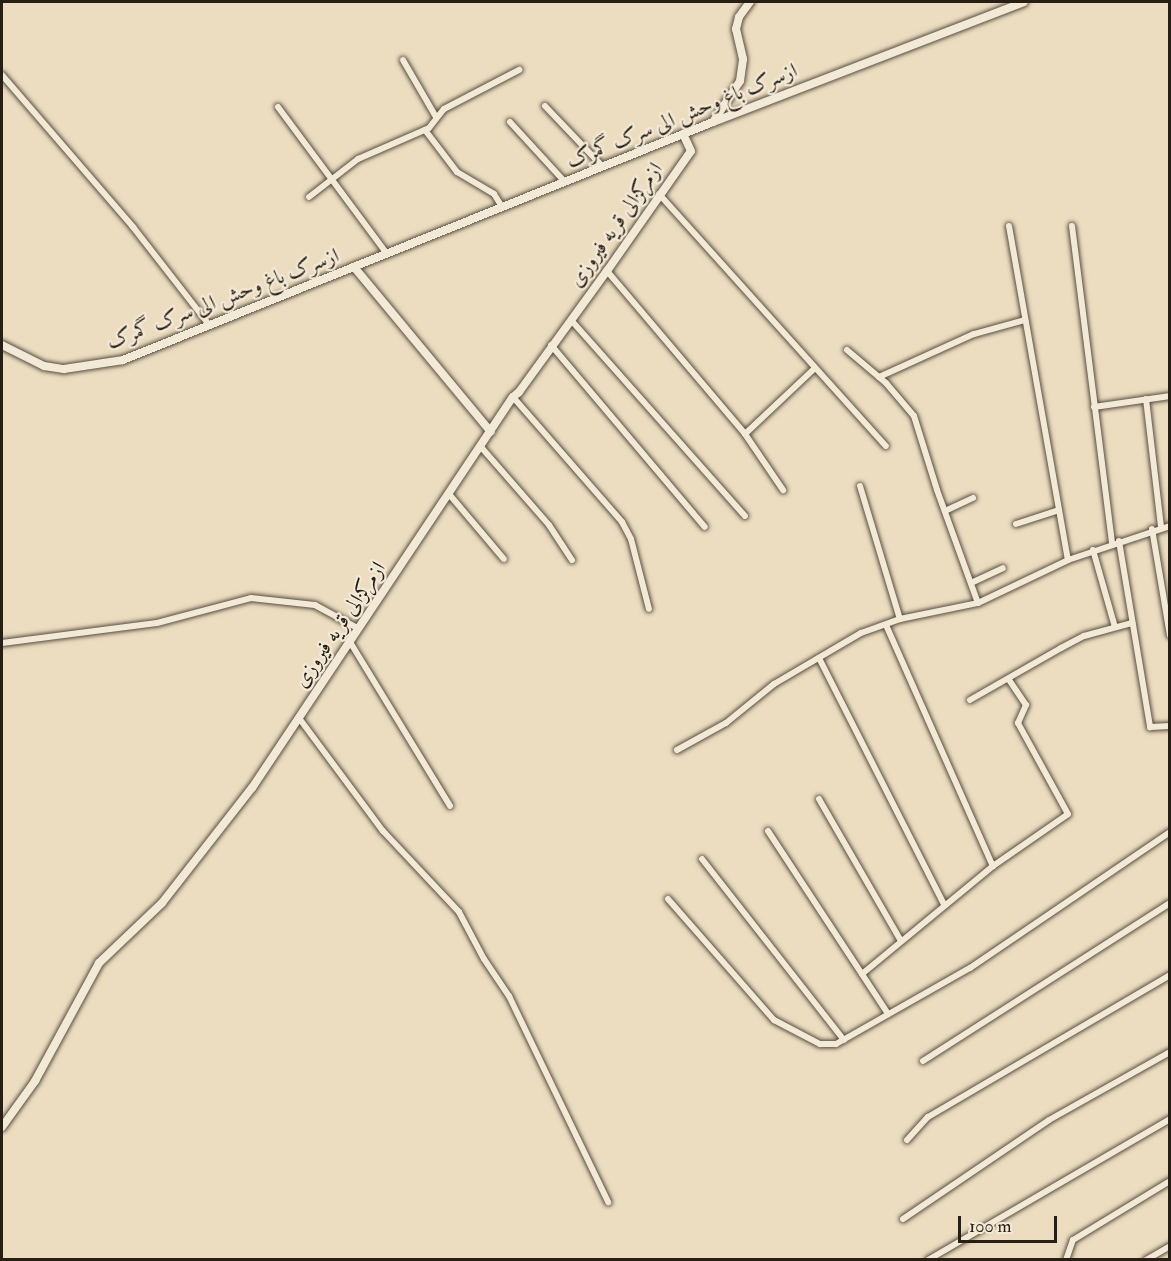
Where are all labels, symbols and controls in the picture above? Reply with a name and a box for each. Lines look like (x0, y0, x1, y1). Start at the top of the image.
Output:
street label: ازسرک باغ وحش الی سرک گمرک (563, 58, 801, 174)
street label: ازمرکزالی قریه فیروزی (564, 158, 668, 292)
street label: ازسرک باغ وحش الی سرک گمرک (103, 243, 343, 355)
street label: ازمرکزالی قریه فیروزی (289, 557, 391, 693)
scale bar (961, 1204, 1060, 1242)
text: 100 m (969, 1215, 1012, 1238)

